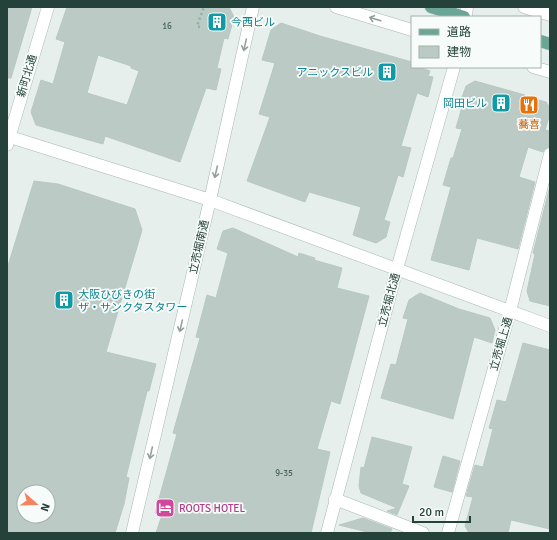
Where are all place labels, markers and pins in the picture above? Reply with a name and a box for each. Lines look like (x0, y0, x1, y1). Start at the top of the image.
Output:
building icon: 今西ビル (206, 11, 228, 33)
place label: 今西ビル (231, 16, 275, 29)
building icon: アニックスビル (376, 61, 398, 83)
place label: アニックスビル (297, 66, 373, 79)
building icon: 岡田ビル (490, 92, 512, 114)
restaurant icon: 蕎喜 (518, 94, 540, 116)
place label: 岡田ビル (443, 97, 487, 110)
place label: 蕎喜 (518, 118, 540, 131)
place label: 大阪ひびきの街 ザ・サンクタスタワー (78, 288, 188, 314)
building icon: 大阪ひびきの街 ザ・サンクタスタワー (53, 289, 75, 311)
hotel icon: ROOTS HOTEL (154, 497, 176, 519)
place label: ROOTS HOTEL (179, 502, 246, 515)

